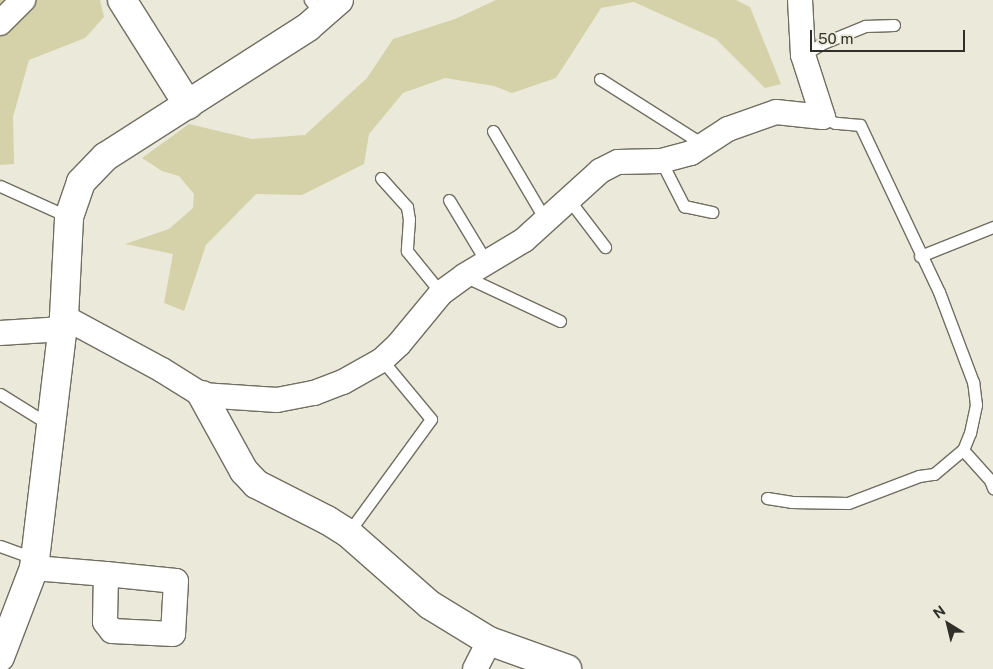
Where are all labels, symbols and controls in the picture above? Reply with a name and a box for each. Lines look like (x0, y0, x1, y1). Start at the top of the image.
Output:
scale bar (813, 20, 968, 52)
text: 50 m (818, 30, 853, 47)
north arrow (923, 599, 973, 649)
text: N (930, 602, 948, 622)

